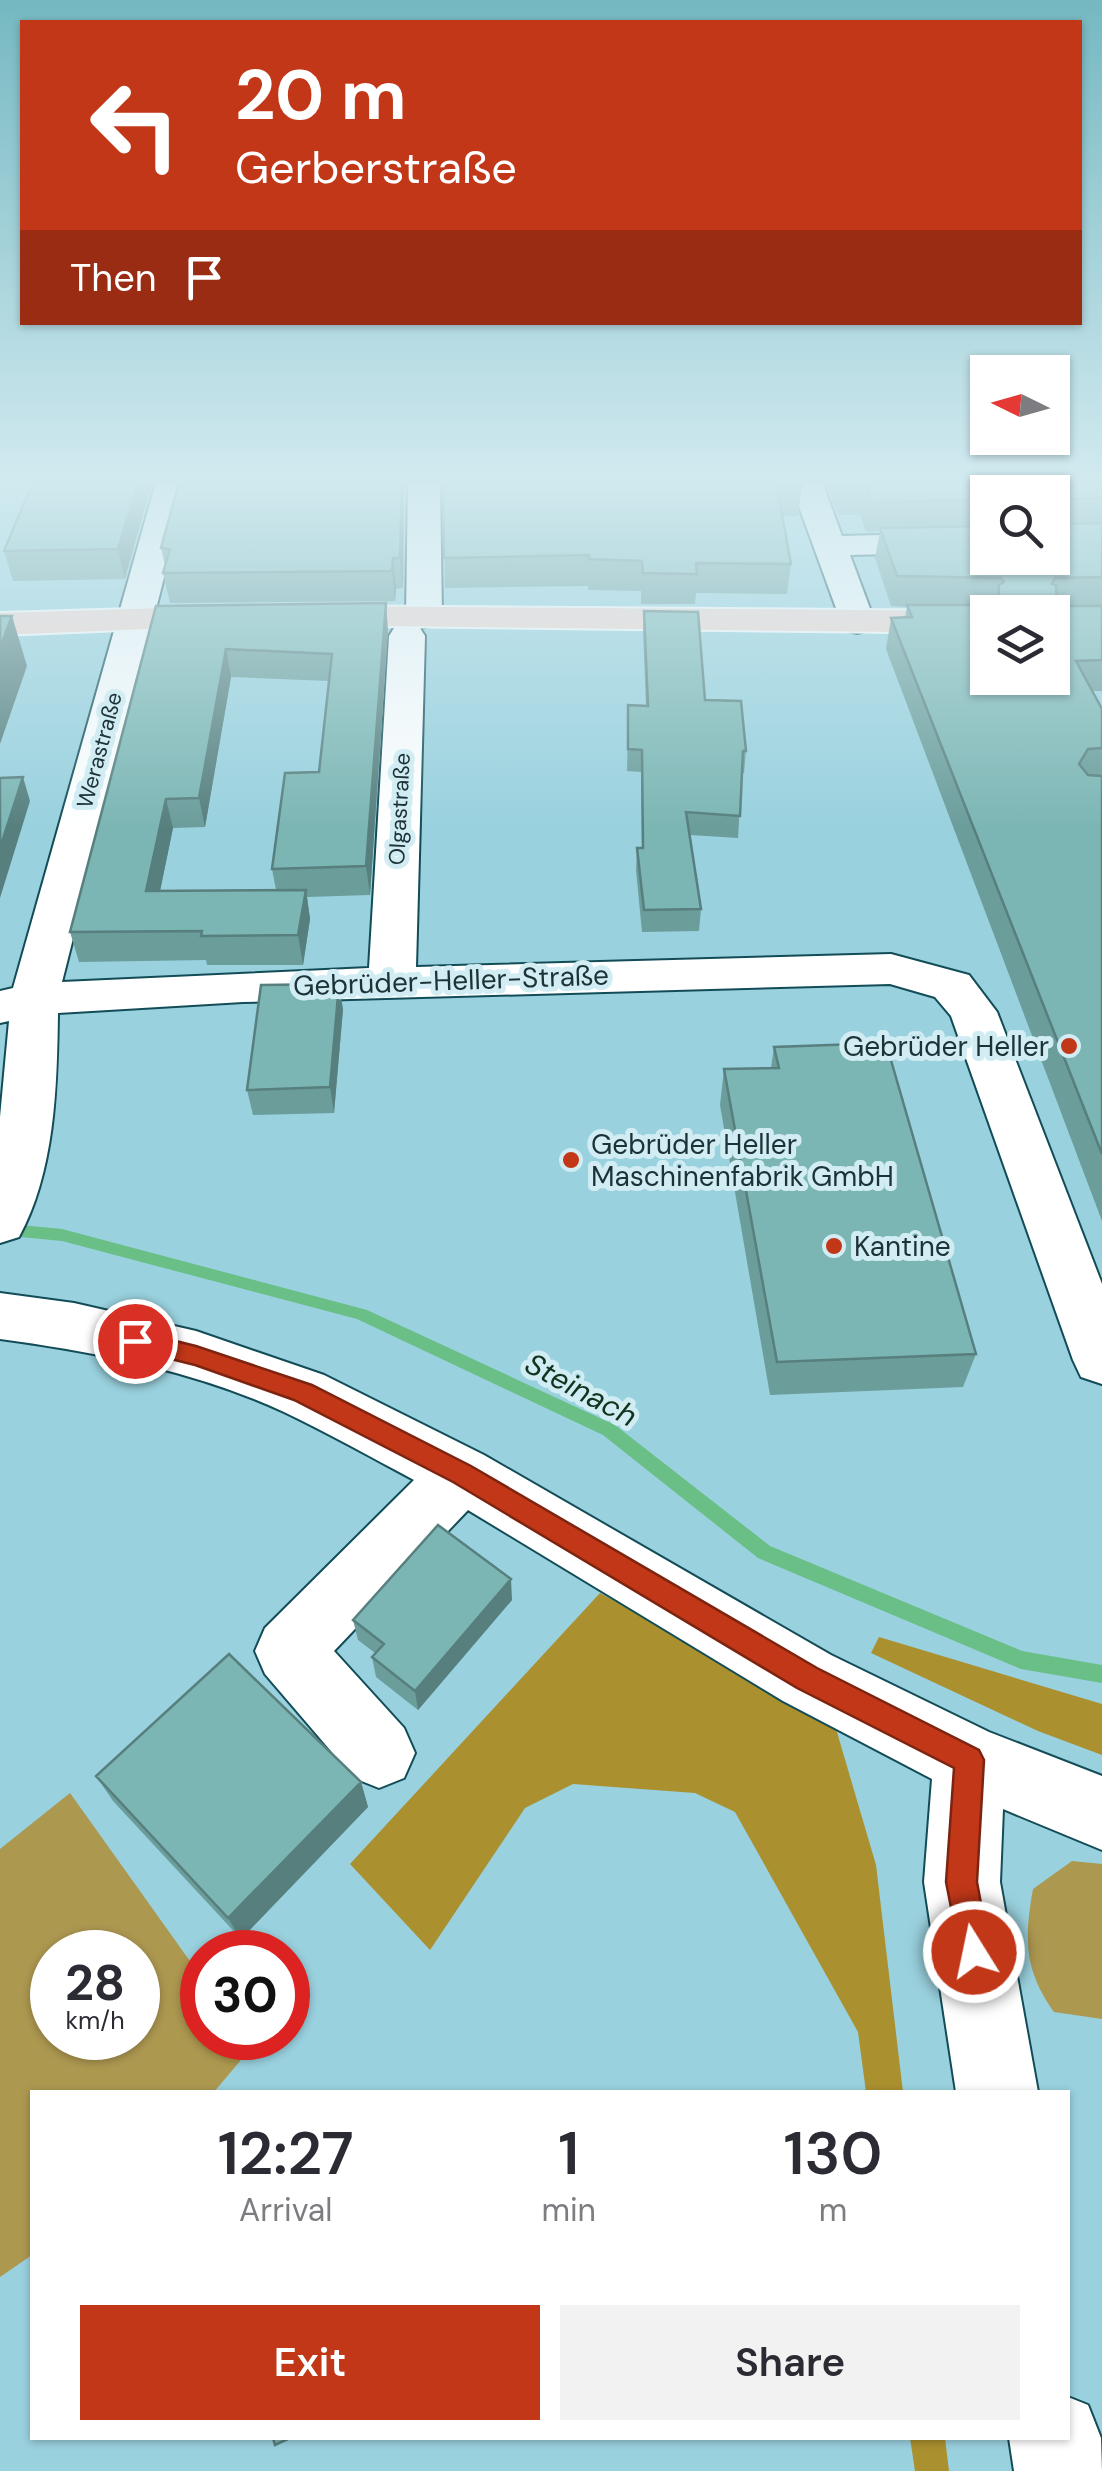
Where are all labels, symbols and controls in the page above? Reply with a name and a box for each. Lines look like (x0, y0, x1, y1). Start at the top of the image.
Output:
text: 20 m (235, 50, 407, 141)
icon: left (70, 60, 200, 190)
text: Gerberstraße (235, 138, 517, 197)
icon: arrive (177, 250, 232, 305)
text: Then (70, 253, 157, 303)
north arrow (970, 355, 1070, 455)
map controls (970, 355, 1070, 695)
button: search (970, 475, 1070, 575)
button: layers (970, 595, 1070, 695)
street label: Werastraße (70, 689, 129, 811)
street label: Olgastraße (382, 752, 417, 866)
street label: Gebrüder-Heller-Straße (293, 957, 609, 1004)
place label: Gebrüder Heller (843, 1028, 1049, 1065)
marker: Gebrüder Heller (1058, 1035, 1080, 1057)
place label: Gebrüder Heller Maschinenfabrik GmbH (591, 1126, 894, 1195)
marker: Gebrüder Heller Maschinenfabrik GmbH (560, 1149, 582, 1171)
place label: Kantine (854, 1228, 951, 1265)
marker: Kantine (823, 1235, 845, 1257)
pin (93, 1299, 178, 1384)
icon: arrive (108, 1314, 163, 1369)
water label: Steinach (519, 1344, 644, 1435)
position arrow (922, 1900, 1026, 2004)
speed limit sign: 30 (180, 1930, 310, 2060)
text: 28 (65, 1950, 125, 2016)
text: km/h (65, 2004, 125, 2037)
text: 12:27 (218, 2114, 354, 2193)
text: 1 (558, 2114, 579, 2193)
text: 130 (784, 2114, 882, 2193)
text: Arrival (239, 2189, 332, 2231)
text: min (541, 2189, 596, 2231)
text: m (819, 2189, 847, 2231)
button: Exit (80, 2305, 540, 2420)
button: Share (560, 2305, 1020, 2420)

